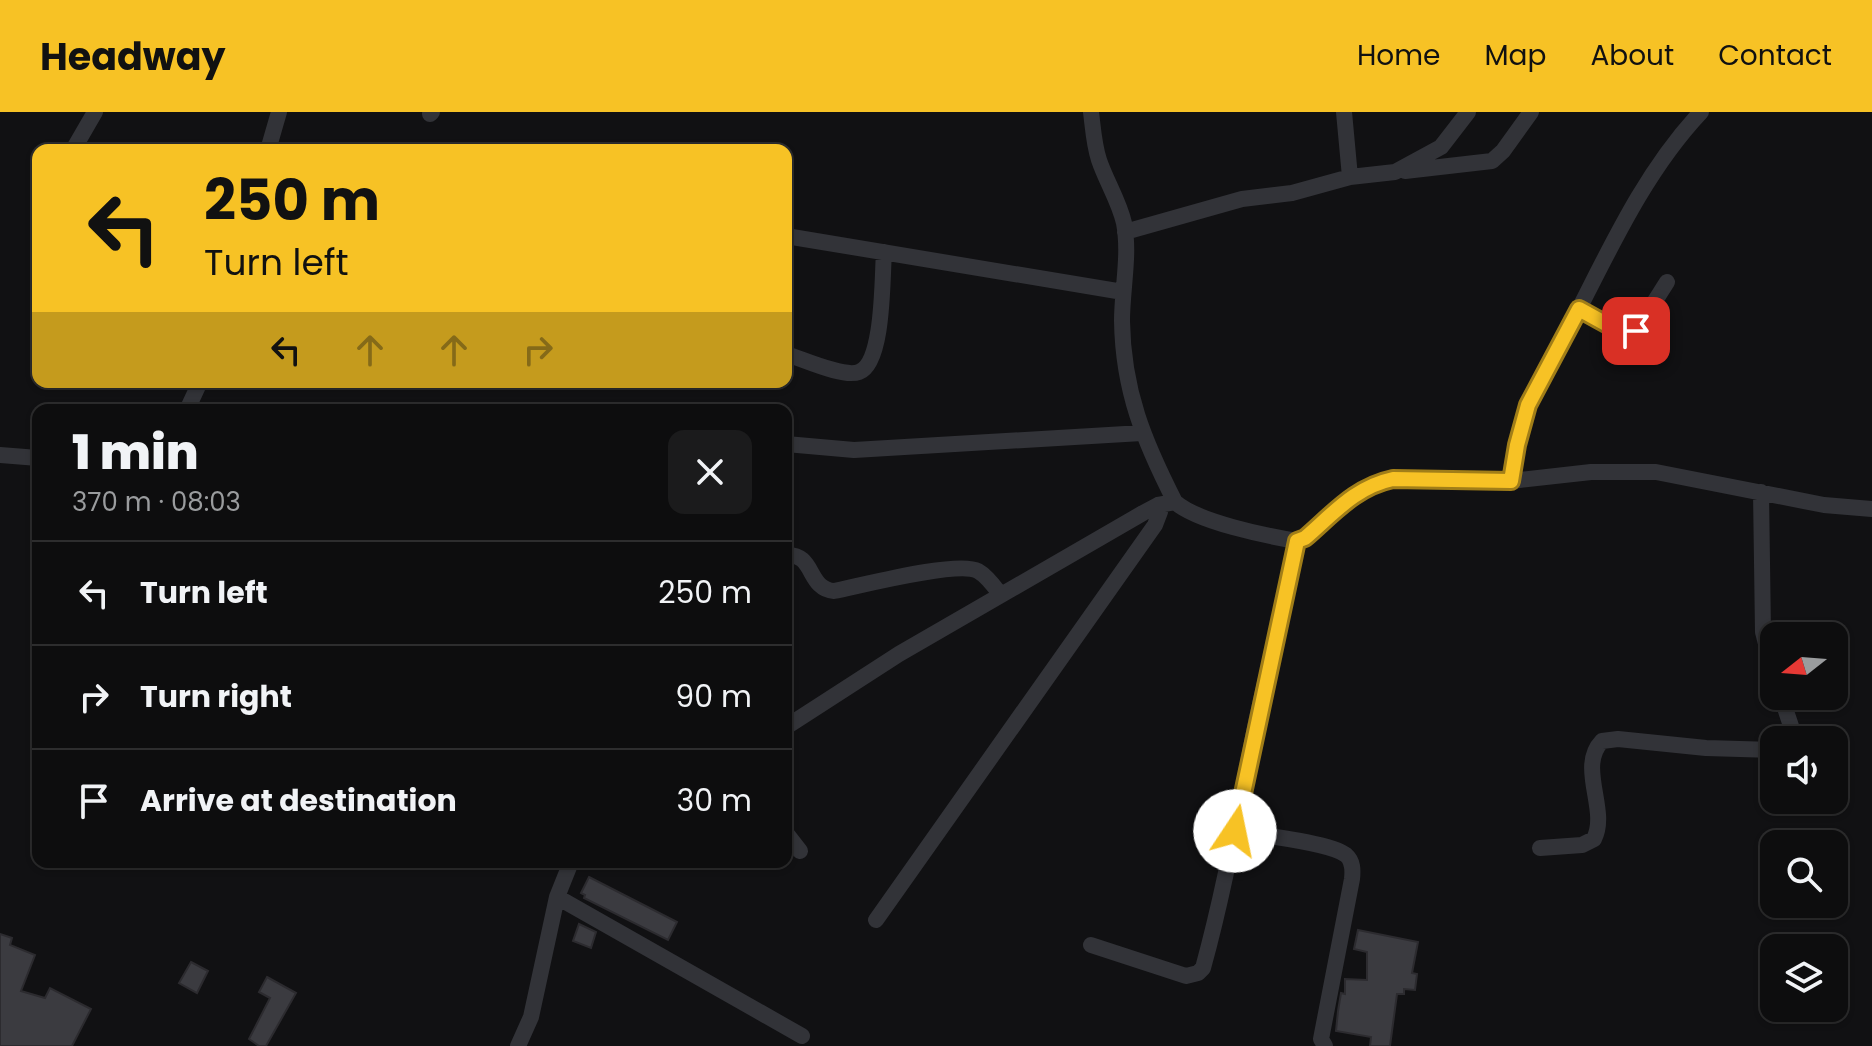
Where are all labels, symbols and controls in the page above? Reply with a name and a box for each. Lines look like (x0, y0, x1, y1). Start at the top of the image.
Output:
text: Headway (40, 30, 226, 83)
text: Home (1357, 36, 1440, 75)
text: Map (1484, 36, 1546, 75)
text: About (1590, 36, 1674, 75)
text: Contact (1718, 36, 1832, 75)
text: 250 m (204, 161, 380, 240)
icon: left (72, 176, 176, 280)
text: Turn left (204, 237, 349, 288)
pin (1602, 297, 1670, 365)
icon: arrive (1614, 309, 1658, 353)
icon: left (264, 328, 308, 372)
icon: ahead (348, 328, 392, 372)
icon: ahead (432, 328, 476, 372)
icon: right (516, 328, 560, 372)
text: 1 min (72, 419, 199, 486)
button: close (668, 430, 752, 514)
text: 370 m · 08:03 (72, 484, 241, 520)
icon: left (72, 571, 116, 615)
text: Turn left (140, 571, 268, 614)
text: 250 m (658, 571, 752, 614)
north arrow (1760, 622, 1848, 710)
map controls (1760, 622, 1848, 1022)
icon: right (72, 675, 116, 719)
text: Turn right (140, 675, 292, 718)
text: 90 m (675, 675, 752, 718)
button: sound (1760, 726, 1848, 814)
icon: arrive (72, 779, 116, 823)
text: Arrive at destination (140, 779, 457, 822)
text: 30 m (677, 779, 752, 822)
position arrow (1193, 789, 1277, 873)
button: search (1760, 830, 1848, 918)
button: layers (1760, 934, 1848, 1022)

